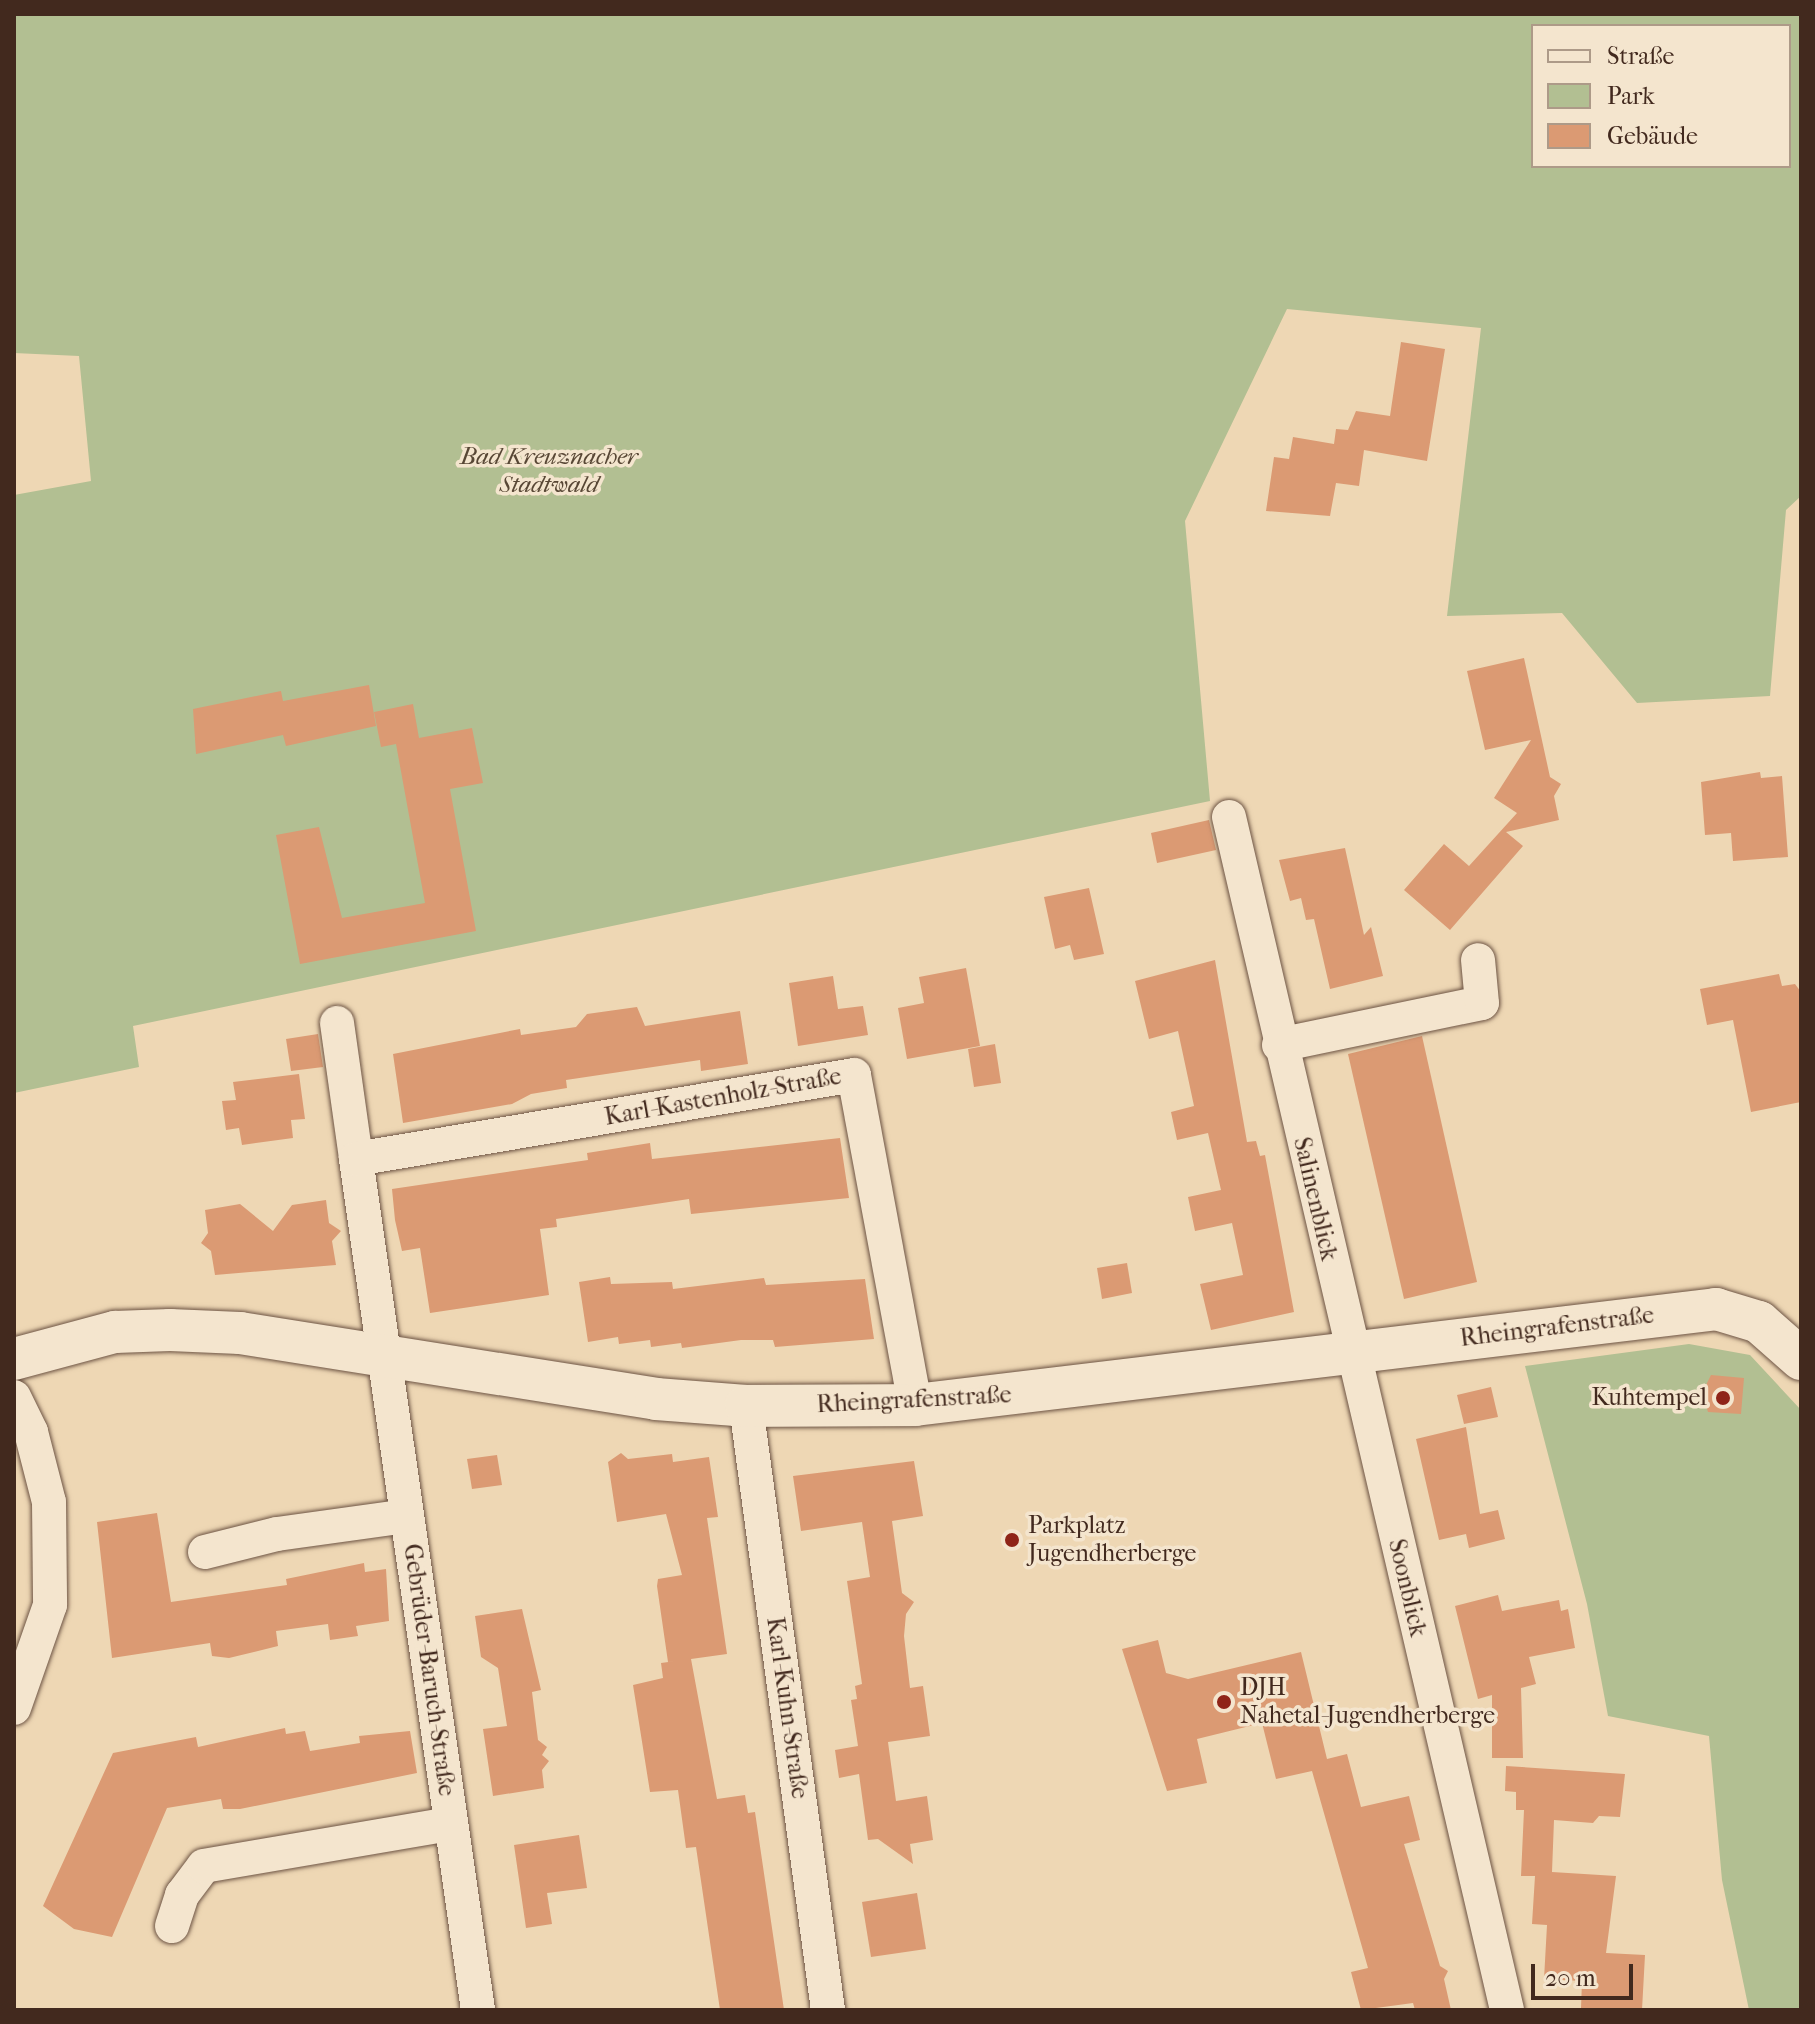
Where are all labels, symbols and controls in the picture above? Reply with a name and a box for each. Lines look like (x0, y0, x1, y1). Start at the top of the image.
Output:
legend (1531, 24, 1791, 168)
text: Straße (1607, 42, 1674, 70)
text: Park (1607, 82, 1655, 110)
text: Gebäude (1607, 122, 1698, 150)
park label: Bad Kreuznacher Stadtwald (460, 443, 638, 499)
street label: Karl-Kastenholz-Straße (602, 1062, 844, 1132)
street label: Salinenblick (1287, 1135, 1343, 1263)
street label: Rheingrafenstraße (1458, 1301, 1656, 1353)
street label: Rheingrafenstraße (816, 1381, 1012, 1419)
place label: Kuhtempel (1591, 1384, 1707, 1412)
marker: Kuhtempel (1714, 1389, 1732, 1407)
place label: Parkplatz Jugendherberge (1028, 1512, 1196, 1568)
marker: Parkplatz Jugendherberge (1003, 1531, 1021, 1549)
street label: Soonblick (1382, 1536, 1432, 1640)
street label: Gebrüder-Baruch-Straße (397, 1542, 461, 1798)
street label: Karl-Kuhn-Straße (760, 1615, 814, 1801)
place label: DJH Nahetal-Jugendherberge (1240, 1674, 1495, 1730)
marker: DJH Nahetal-Jugendherberge (1215, 1693, 1233, 1711)
scale bar (1535, 1948, 1637, 1998)
text: 20 m (1545, 1964, 1596, 1992)

